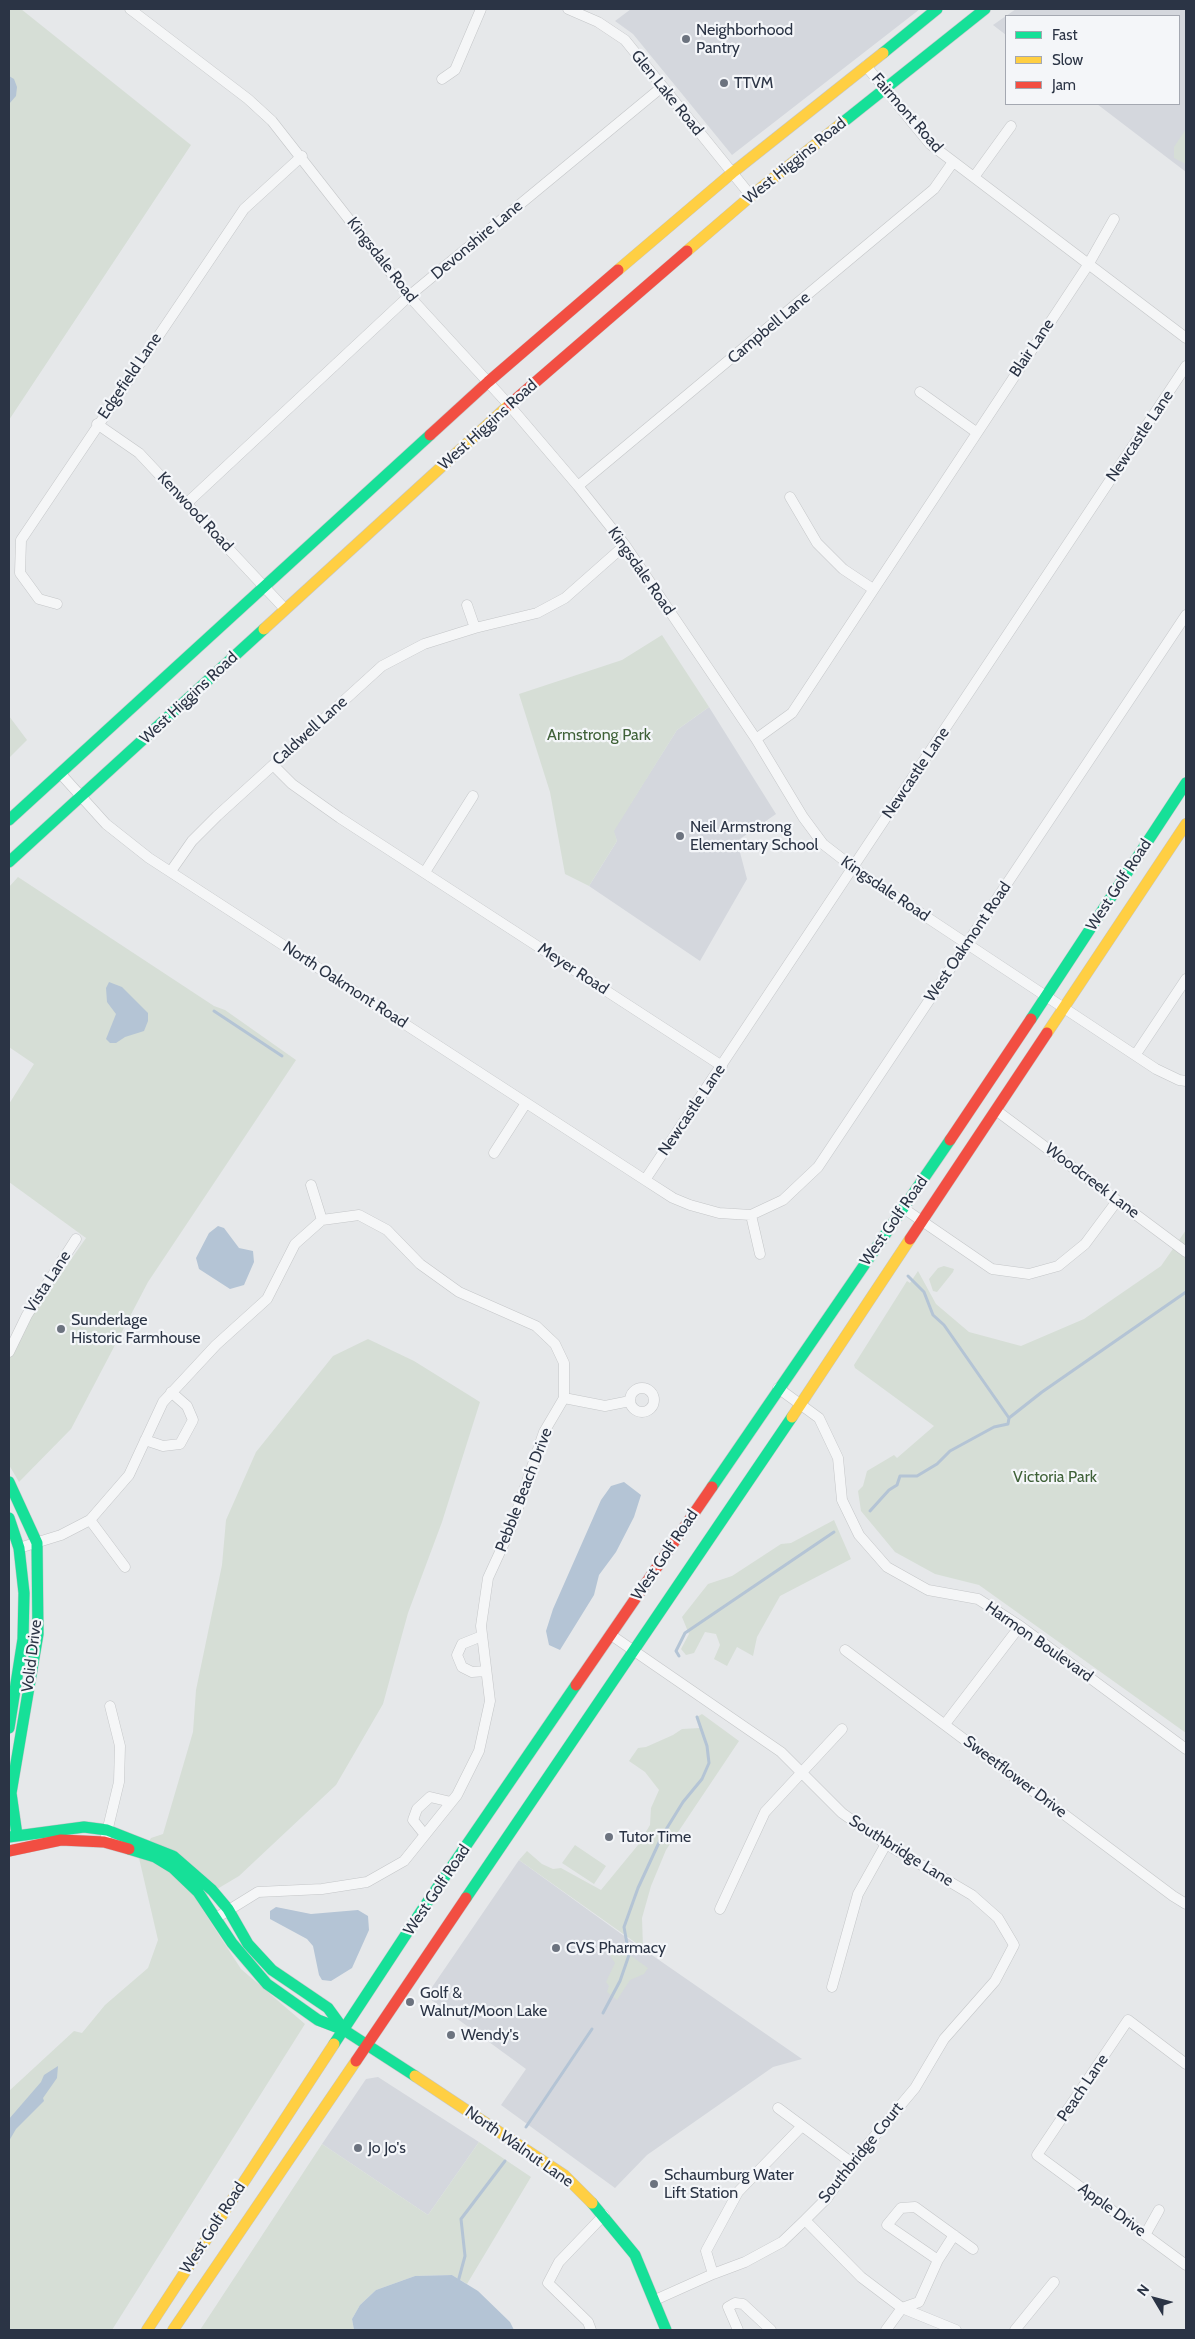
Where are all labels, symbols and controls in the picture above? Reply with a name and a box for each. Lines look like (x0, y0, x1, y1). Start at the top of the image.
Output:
legend (1005, 15, 1180, 105)
place label: Neighborhood Pantry (696, 20, 793, 58)
text: Fast (1052, 26, 1077, 44)
marker: Neighborhood Pantry (680, 33, 692, 45)
street label: Glen Lake Road (627, 47, 707, 139)
text: Slow (1052, 51, 1083, 69)
street label: Fairmont Road (867, 69, 947, 157)
place label: TTVM (734, 73, 773, 93)
text: Jam (1052, 76, 1076, 94)
marker: TTVM (718, 77, 730, 89)
street label: West Higgins Road (740, 114, 850, 208)
street label: Devonshire Lane (427, 196, 527, 284)
street label: Kingsdale Road (343, 213, 421, 307)
street label: Campbell Lane (724, 288, 814, 368)
street label: Blair Lane (1006, 315, 1058, 381)
street label: Edgefield Lane (94, 329, 166, 423)
street label: West Higgins Road (435, 376, 541, 474)
street label: Newcastle Lane (1102, 387, 1178, 485)
street label: Kenwood Road (153, 468, 237, 556)
street label: Kingsdale Road (604, 523, 678, 619)
street label: West Higgins Road (136, 648, 242, 748)
street label: Caldwell Lane (269, 692, 351, 770)
street label: Newcastle Lane (878, 724, 954, 822)
park label: Armstrong Park (547, 725, 651, 745)
place label: Neil Armstrong Elementary School (690, 817, 818, 855)
marker: Neil Armstrong Elementary School (674, 830, 686, 842)
street label: West Golf Road (1082, 836, 1156, 934)
street label: Kingsdale Road (837, 852, 933, 926)
street label: West Oakmont Road (921, 878, 1015, 1006)
street label: North Oakmont Road (279, 937, 411, 1033)
street label: Meyer Road (534, 939, 612, 999)
street label: Newcastle Lane (654, 1061, 730, 1159)
street label: Woodcreek Lane (1041, 1139, 1143, 1223)
street label: West Golf Road (856, 1172, 932, 1270)
street label: Vista Lane (21, 1247, 75, 1317)
place label: Sunderlage Historic Farmhouse (71, 1310, 201, 1348)
marker: Sunderlage Historic Farmhouse (55, 1323, 67, 1335)
street label: Pebble Beach Drive (492, 1425, 556, 1555)
park label: Victoria Park (1013, 1467, 1097, 1487)
street label: West Golf Road (628, 1506, 702, 1604)
street label: Harmon Boulevard (981, 1598, 1097, 1686)
street label: Volid Drive (18, 1619, 46, 1693)
street label: Sweetflower Drive (960, 1732, 1070, 1822)
street label: Southbridge Lane (845, 1811, 957, 1891)
place label: Tutor Time (619, 1827, 691, 1847)
marker: Tutor Time (603, 1831, 615, 1843)
street label: West Golf Road (400, 1841, 474, 1939)
place label: CVS Pharmacy (566, 1938, 666, 1958)
marker: CVS Pharmacy (550, 1942, 562, 1954)
place label: Golf & Walnut/Moon Lake (420, 1983, 547, 2021)
marker: Golf & Walnut/Moon Lake (404, 1996, 416, 2008)
place label: Wendy's (461, 2025, 519, 2045)
marker: Wendy's (445, 2029, 457, 2041)
street label: Peach Lane (1053, 2051, 1113, 2125)
street label: Southbridge Court (815, 2099, 907, 2207)
street label: North Walnut Lane (461, 2103, 577, 2191)
place label: Jo Jo's (368, 2138, 406, 2158)
marker: Jo Jo's (352, 2142, 364, 2154)
place label: Schaumburg Water Lift Station (664, 2165, 794, 2203)
marker: Schaumburg Water Lift Station (648, 2178, 660, 2190)
street label: West Golf Road (176, 2179, 250, 2277)
street label: Apple Drive (1074, 2179, 1150, 2241)
north arrow (1130, 2274, 1180, 2324)
text: N (1133, 2281, 1153, 2299)

